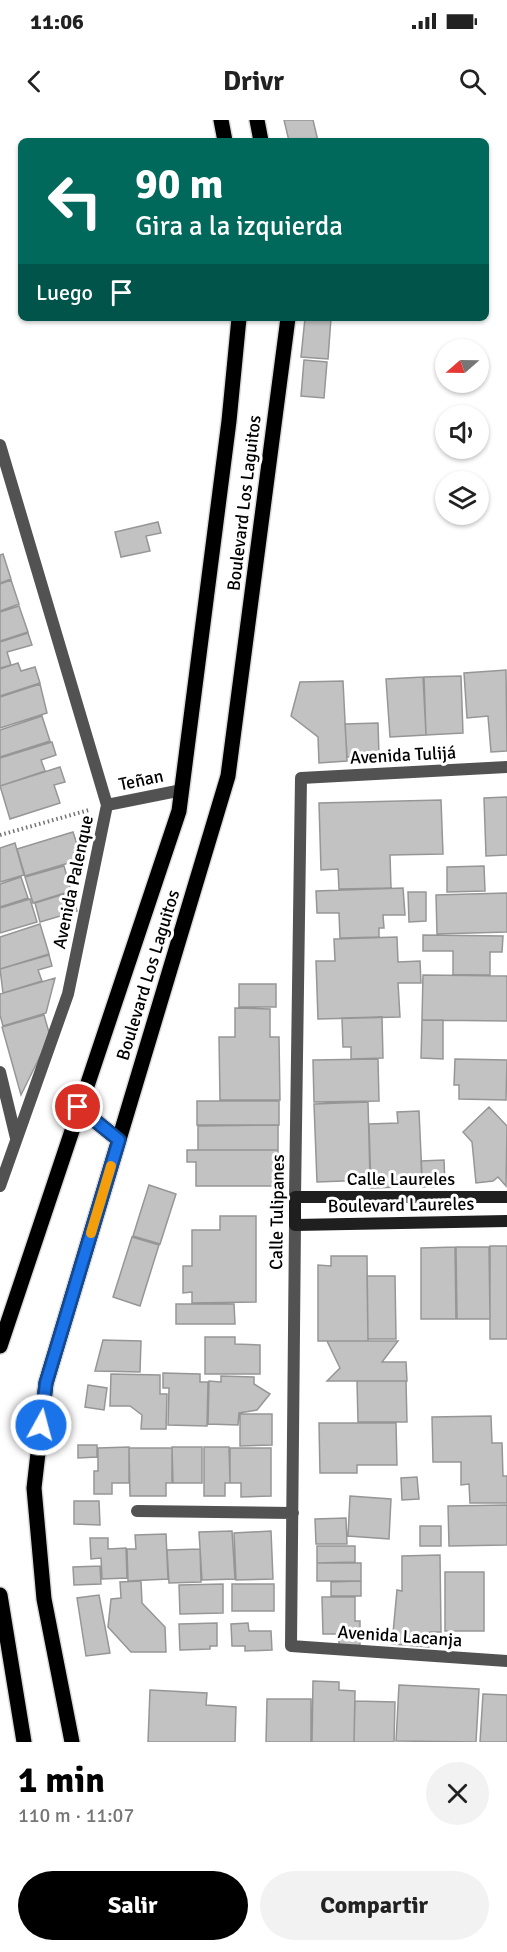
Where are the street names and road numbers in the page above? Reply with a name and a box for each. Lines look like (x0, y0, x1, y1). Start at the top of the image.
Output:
street label: Boulevard Los Laguitos (222, 414, 266, 592)
street label: Avenida Tulijá (349, 741, 457, 769)
street label: Teñan (117, 765, 165, 795)
street label: Avenida Palenque (48, 813, 98, 951)
street label: Boulevard Los Laguitos (112, 887, 184, 1063)
street label: Calle Tulipanes (265, 1154, 289, 1270)
street label: Calle Laureles (347, 1168, 455, 1190)
street label: Boulevard Laureles (327, 1193, 475, 1217)
street label: Avenida Lacanja (337, 1621, 463, 1651)

